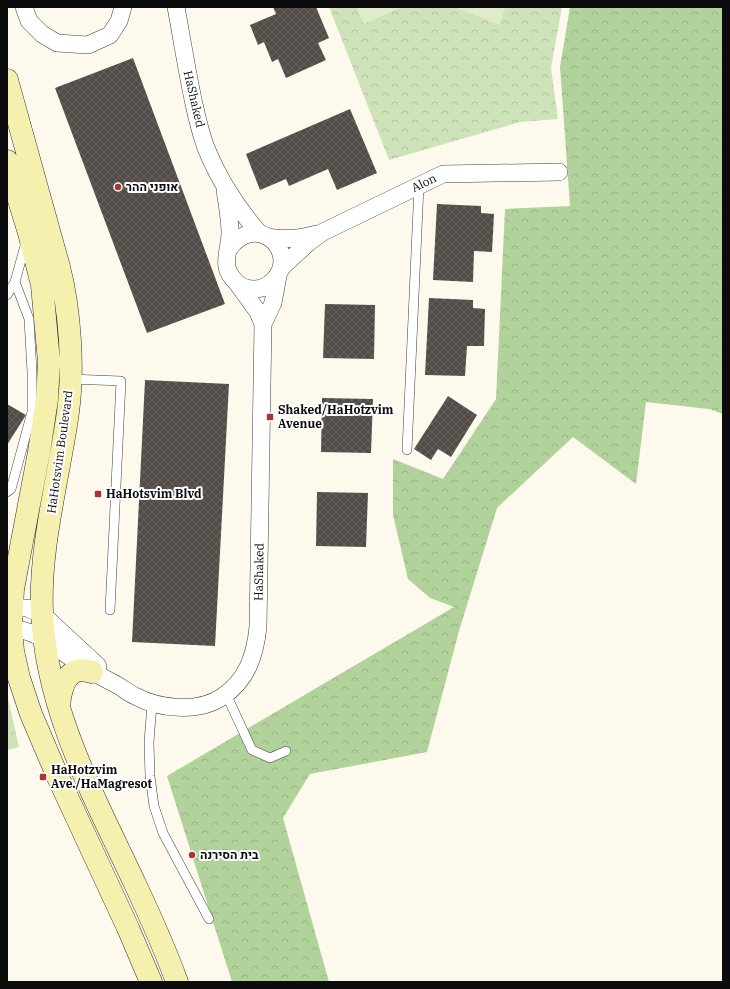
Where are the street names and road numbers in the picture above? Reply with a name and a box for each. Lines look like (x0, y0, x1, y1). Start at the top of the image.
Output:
street label: HaShaked (181, 69, 208, 129)
street label: Alon (409, 170, 439, 195)
street label: HaHotsvim Boulevard (43, 389, 76, 515)
street label: HaShaked (250, 543, 267, 601)

